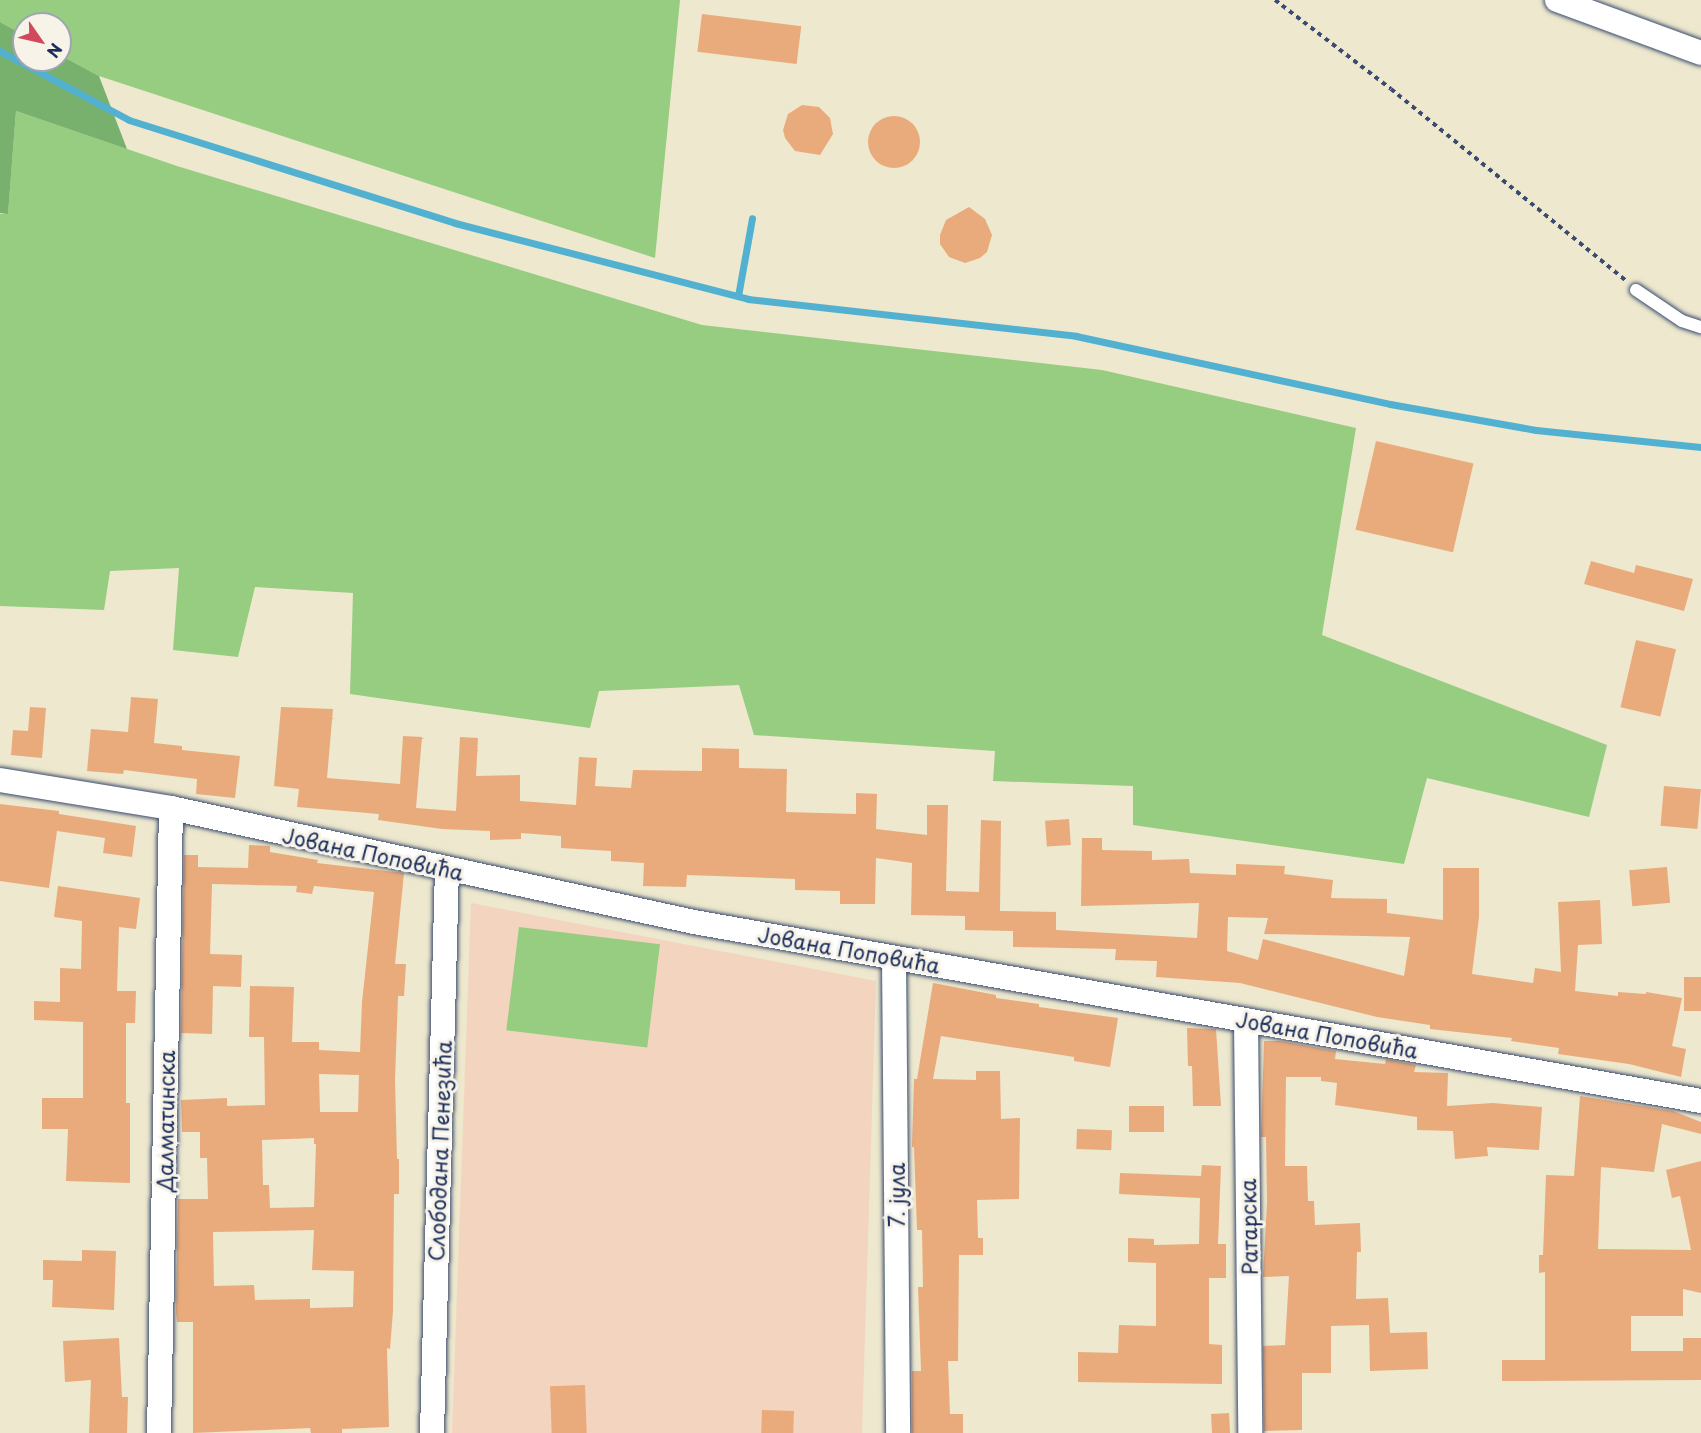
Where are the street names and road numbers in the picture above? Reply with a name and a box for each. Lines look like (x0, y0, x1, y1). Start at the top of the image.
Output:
street label: Јована Поповића (280, 821, 466, 885)
street label: Јована Поповића (755, 920, 943, 978)
street label: Јована Поповића (1233, 1005, 1421, 1063)
street label: Слободана Пенезића (423, 1040, 455, 1262)
street label: Далматинска (151, 1050, 179, 1192)
street label: 7. јула (883, 1162, 909, 1228)
street label: Ратарска (1235, 1178, 1261, 1276)

